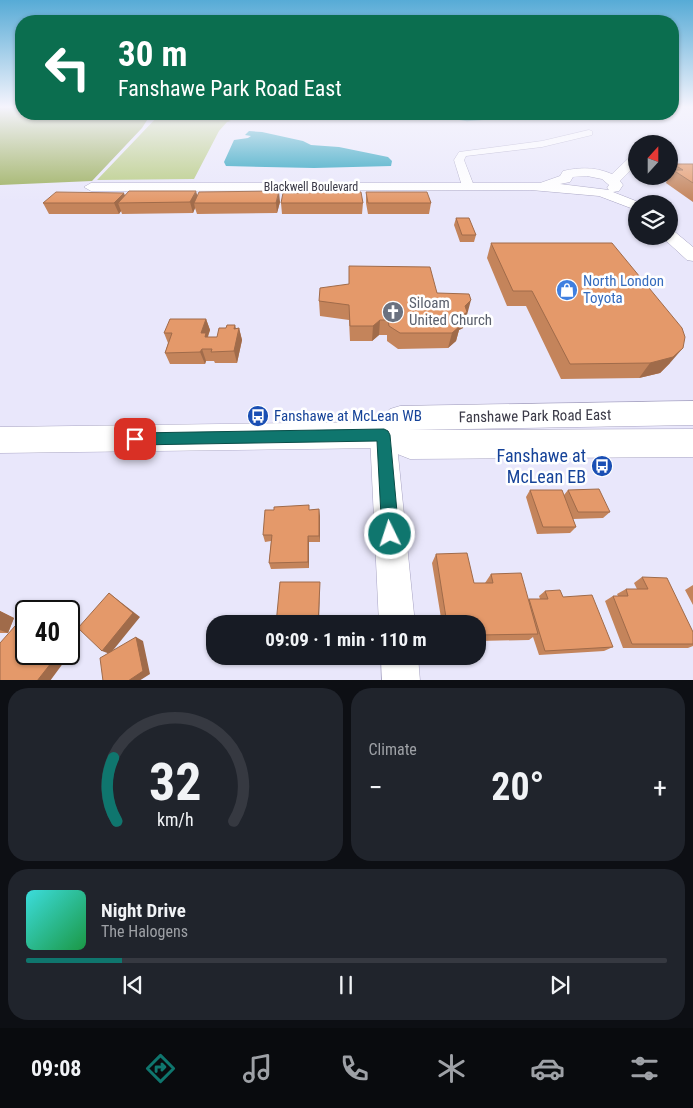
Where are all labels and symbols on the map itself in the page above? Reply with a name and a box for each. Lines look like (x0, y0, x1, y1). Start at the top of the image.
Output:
north arrow (628, 135, 678, 185)
street label: Blackwell Boulevard (264, 180, 358, 194)
place label: North London Toyota (583, 272, 664, 307)
shop icon: North London Toyota (555, 278, 579, 302)
place label: Siloam United Church (409, 294, 492, 329)
church icon: Siloam United Church (381, 300, 405, 324)
bus stop icon: Fanshawe at McLean WB (246, 404, 270, 428)
street label: Fanshawe Park Road East (459, 406, 611, 426)
place label: Fanshawe at McLean WB (274, 407, 422, 425)
pin (114, 418, 156, 460)
place label: Fanshawe at McLean EB (497, 445, 586, 487)
bus stop icon: Fanshawe at McLean EB (590, 454, 614, 478)
position arrow (363, 507, 415, 559)
speed limit sign: 40 (15, 600, 80, 665)

